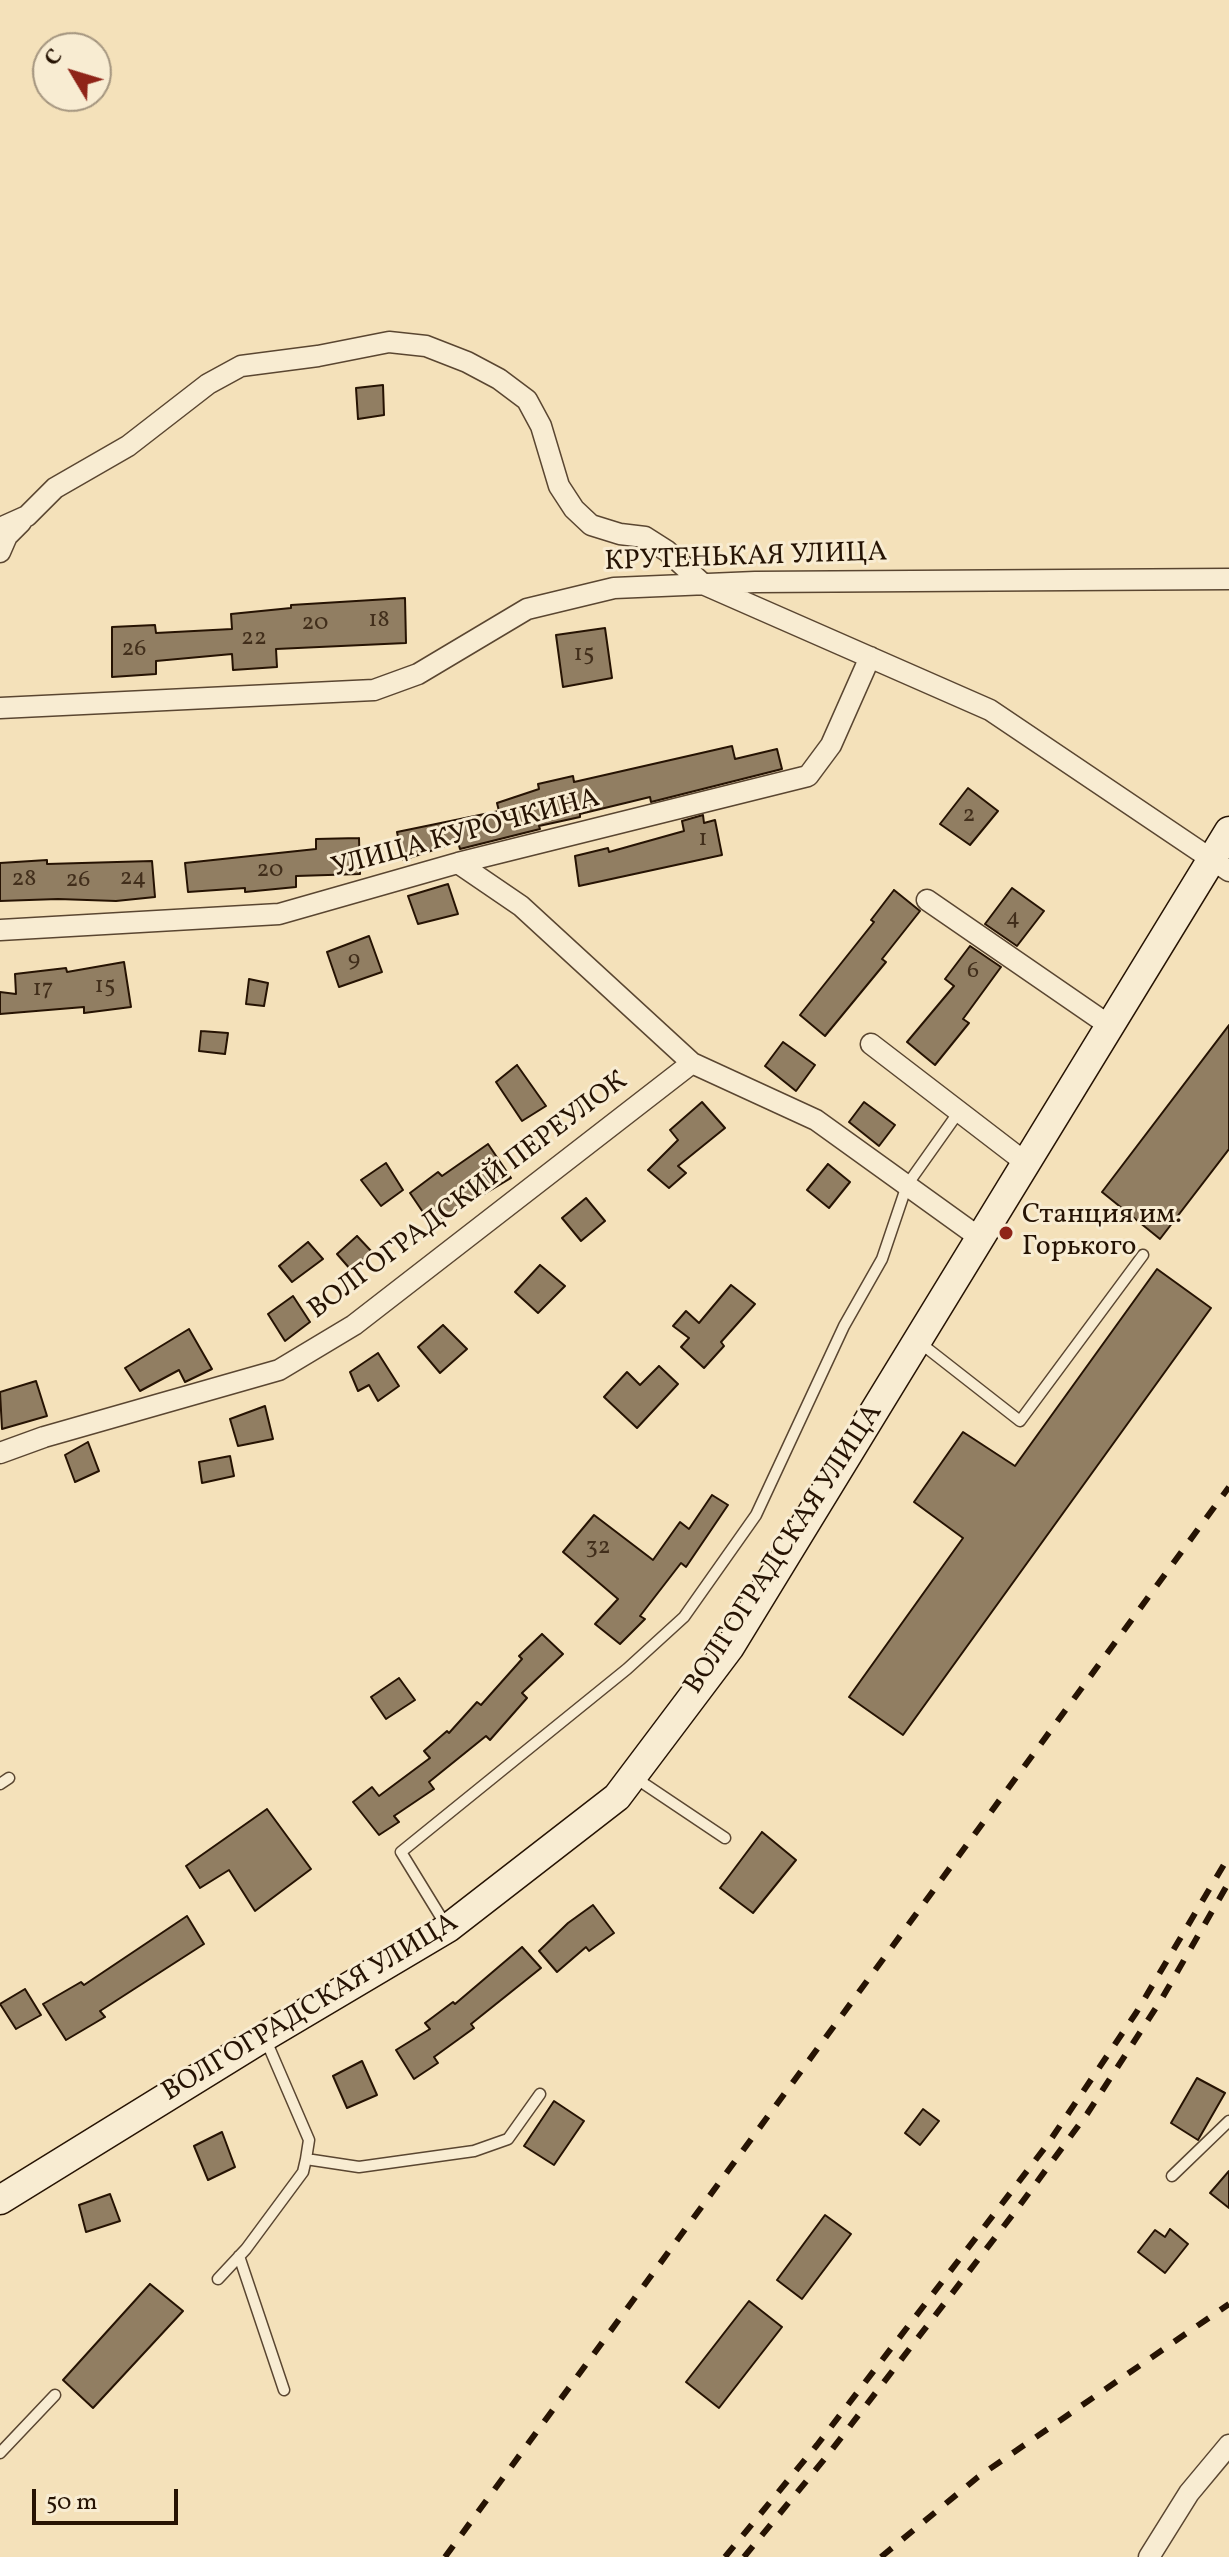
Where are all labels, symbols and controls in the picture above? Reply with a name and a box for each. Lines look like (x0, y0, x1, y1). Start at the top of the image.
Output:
north arrow (32, 32, 112, 112)
text: С (38, 43, 71, 73)
street label: КРУТЕНЬКАЯ УЛИЦА (604, 537, 888, 581)
house number: 18 (368, 608, 390, 636)
house number: 20 (301, 611, 329, 639)
house number: 22 (241, 626, 267, 654)
house number: 26 (121, 637, 147, 665)
house number: 15 (574, 642, 594, 670)
street label: УЛИЦА КУРОЧКИНА (328, 783, 604, 887)
house number: 2 (963, 803, 975, 831)
house number: 1 (698, 827, 708, 855)
house number: 20 (256, 858, 284, 886)
house number: 24 (120, 866, 146, 894)
house number: 28 (11, 867, 37, 895)
house number: 26 (65, 868, 91, 896)
house number: 4 (1006, 906, 1020, 934)
house number: 9 (348, 948, 360, 976)
house number: 6 (967, 959, 979, 987)
house number: 15 (95, 974, 115, 1002)
house number: 17 (33, 977, 53, 1005)
street label: ВОЛГОГРАДСКИЙ ПЕРЕУЛОК (303, 1066, 635, 1328)
place label: Станция им. Горького (1022, 1200, 1182, 1266)
marker: Станция им. Горького (997, 1224, 1015, 1242)
street label: ВОЛГОГРАДСКАЯ УЛИЦА (678, 1399, 892, 1701)
house number: 32 (585, 1535, 611, 1563)
street label: ВОЛГОГРАДСКАЯ УЛИЦА (157, 1907, 465, 2111)
scale bar (36, 2473, 182, 2523)
text: 50 m (46, 2486, 98, 2520)

